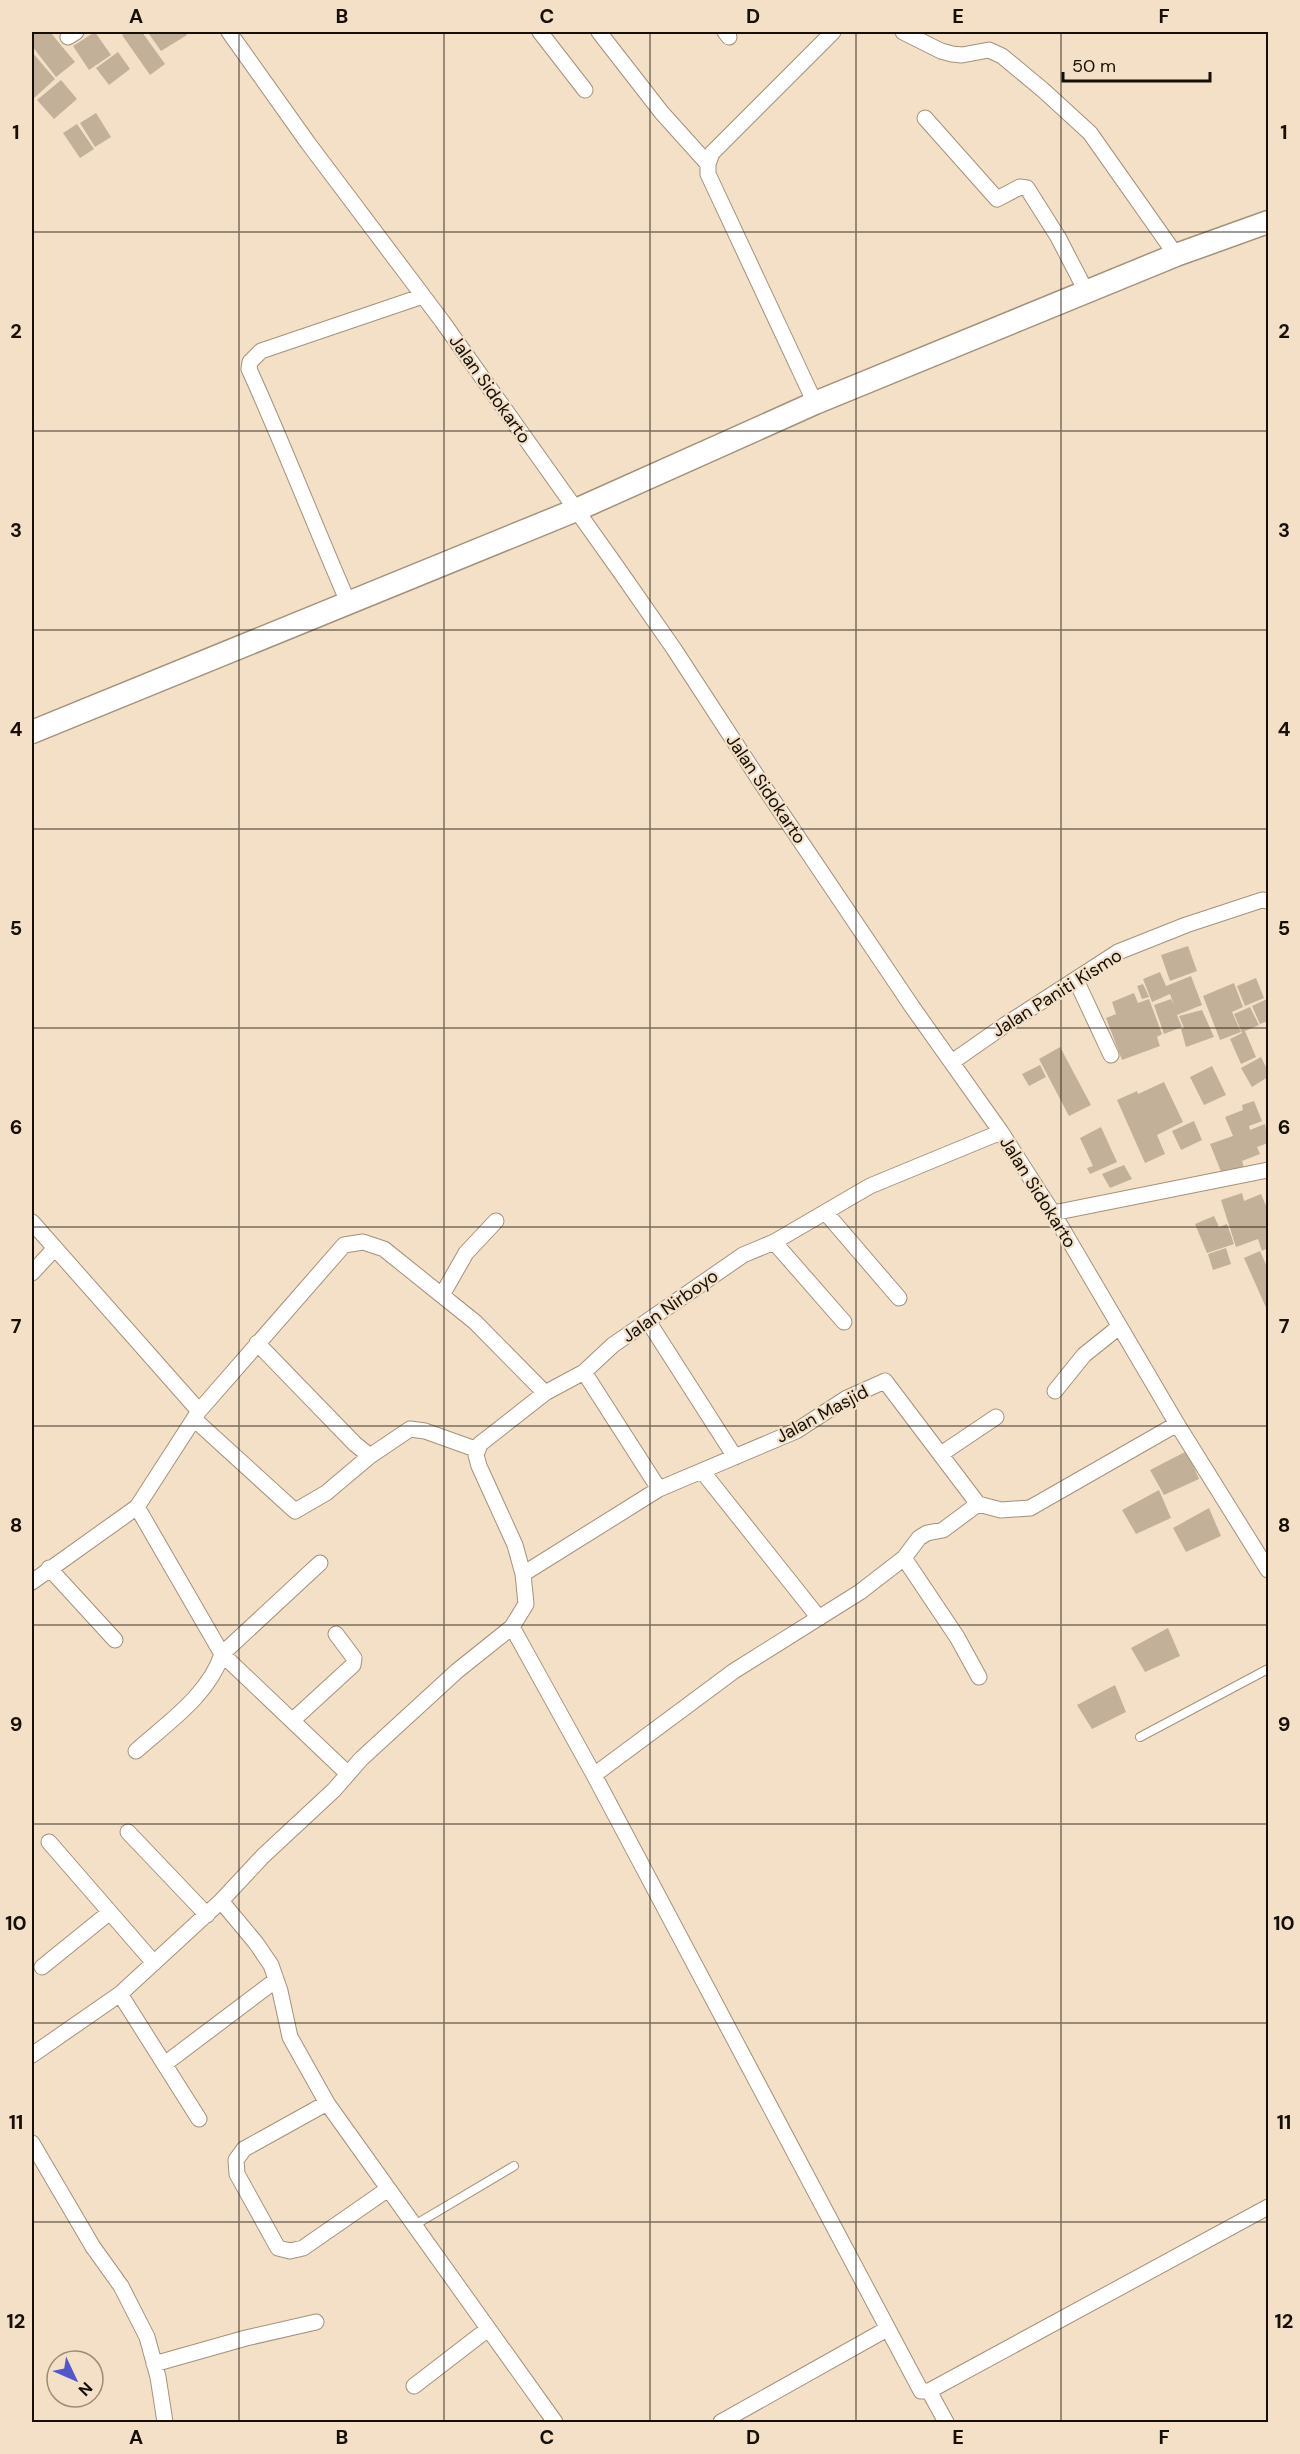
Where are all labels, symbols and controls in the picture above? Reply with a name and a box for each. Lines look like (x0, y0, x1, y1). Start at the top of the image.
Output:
text: A (129, 3, 143, 29)
text: B (336, 3, 348, 29)
text: C (540, 3, 554, 29)
text: D (746, 3, 760, 29)
text: E (952, 3, 964, 29)
text: F (1158, 3, 1170, 29)
scale bar (1063, 45, 1210, 83)
text: 50 m (1072, 54, 1116, 78)
text: 1 (12, 119, 20, 145)
text: 1 (1280, 119, 1288, 145)
text: 2 (10, 318, 22, 344)
text: 2 (1278, 318, 1290, 344)
street label: Jalan Sidokarto (444, 330, 536, 448)
text: 3 (10, 517, 22, 543)
text: 3 (1278, 517, 1290, 543)
text: 4 (10, 716, 23, 742)
text: 4 (1278, 716, 1291, 742)
street label: Jalan Sidokarto (720, 729, 812, 849)
text: 5 (10, 915, 22, 941)
text: 5 (1278, 915, 1290, 941)
street label: Jalan Paniti Kismo (987, 943, 1127, 1043)
text: 6 (10, 1114, 22, 1140)
text: 6 (1278, 1114, 1290, 1140)
street label: Jalan Sidokarto (994, 1132, 1082, 1252)
street label: Jalan Nirboyo (617, 1264, 723, 1348)
text: 7 (11, 1313, 22, 1339)
text: 7 (1279, 1313, 1290, 1339)
street label: Jalan Masjid (771, 1380, 873, 1448)
text: 8 (10, 1512, 22, 1538)
text: 8 (1278, 1512, 1290, 1538)
text: 9 (10, 1711, 22, 1737)
text: 9 (1278, 1711, 1290, 1737)
text: 10 (5, 1910, 27, 1936)
text: 10 (1273, 1910, 1295, 1936)
text: 11 (9, 2109, 23, 2135)
text: 11 (1277, 2109, 1291, 2135)
text: 12 (7, 2308, 25, 2334)
text: 12 (1275, 2308, 1293, 2334)
north arrow (45, 2349, 105, 2409)
text: N (74, 2378, 97, 2401)
text: A (129, 2424, 143, 2450)
text: B (336, 2424, 348, 2450)
text: C (540, 2424, 554, 2450)
text: D (746, 2424, 760, 2450)
text: E (952, 2424, 964, 2450)
text: F (1158, 2424, 1170, 2450)

